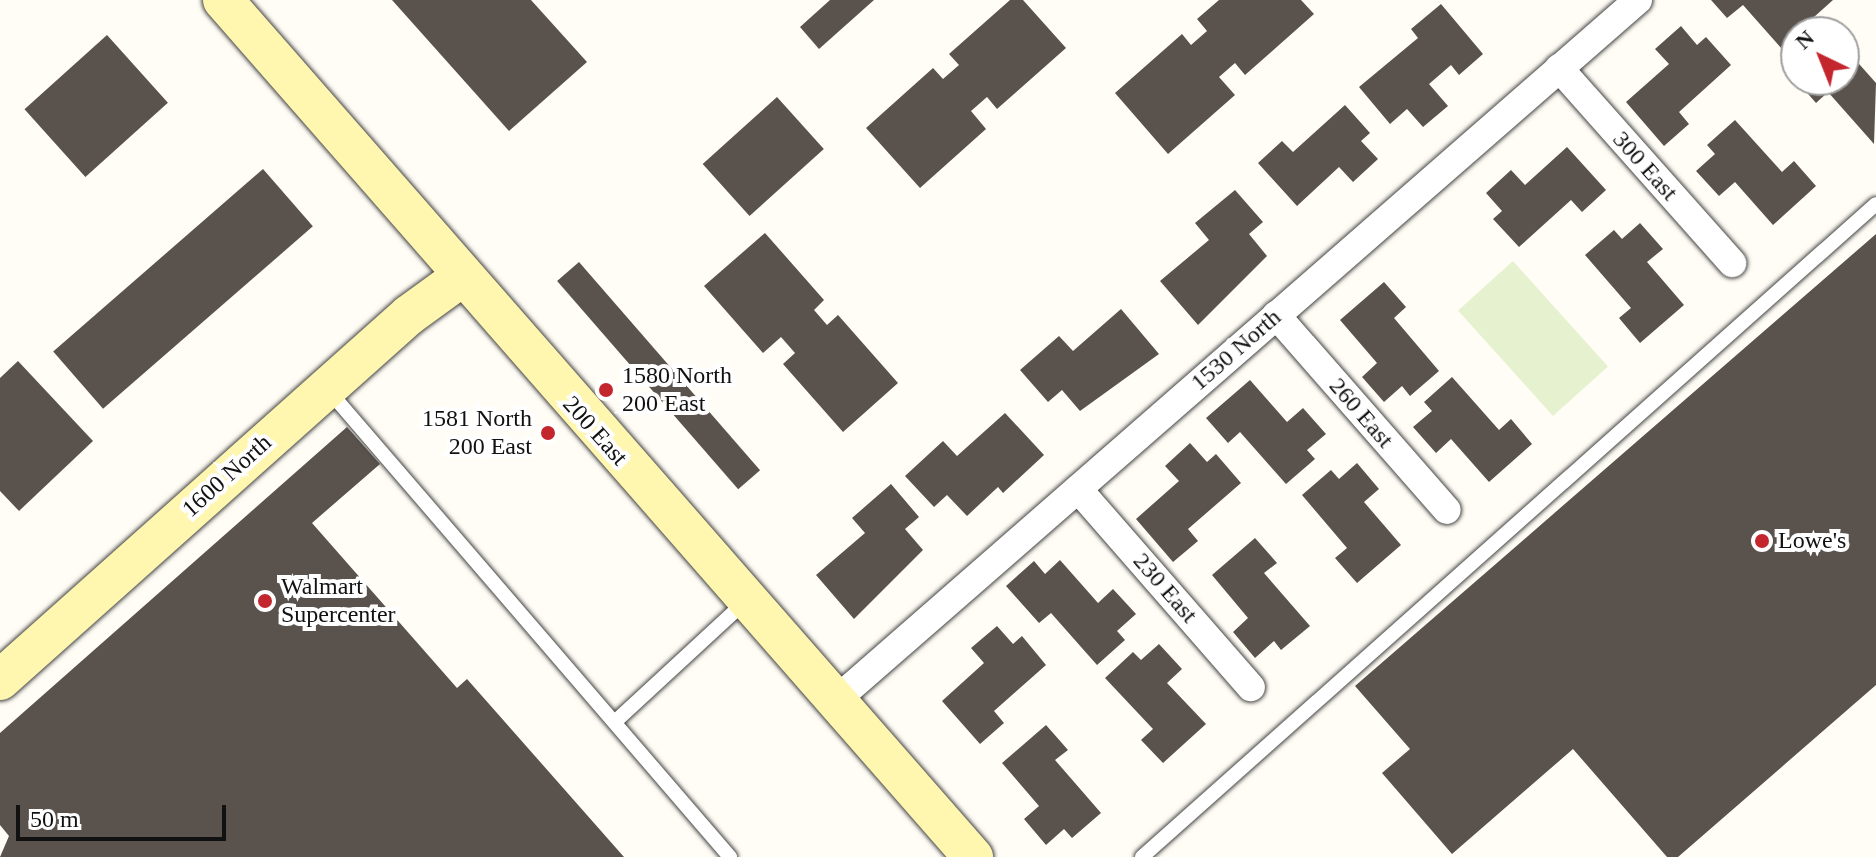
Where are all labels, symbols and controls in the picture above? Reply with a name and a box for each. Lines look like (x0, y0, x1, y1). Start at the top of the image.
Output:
north arrow (1780, 16, 1860, 96)
text: N (1790, 25, 1819, 54)
street label: 300 East (1606, 125, 1684, 207)
street label: 1530 North (1185, 303, 1287, 397)
place label: 1580 North 200 East (622, 362, 732, 418)
street label: 260 East (1323, 372, 1399, 454)
marker: 1580 North 200 East (597, 381, 615, 399)
street label: 200 East (556, 390, 634, 472)
place label: 1581 North 200 East (422, 405, 532, 461)
marker: 1581 North 200 East (539, 424, 557, 442)
street label: 1600 North (176, 428, 278, 524)
place label: Lowe's (1778, 527, 1846, 555)
marker: Lowe's (1753, 532, 1771, 550)
street label: 230 East (1127, 547, 1203, 629)
place label: Walmart Supercenter (281, 573, 396, 629)
marker: Walmart Supercenter (256, 592, 274, 610)
scale bar (20, 789, 230, 839)
text: 50 m (30, 806, 79, 832)

